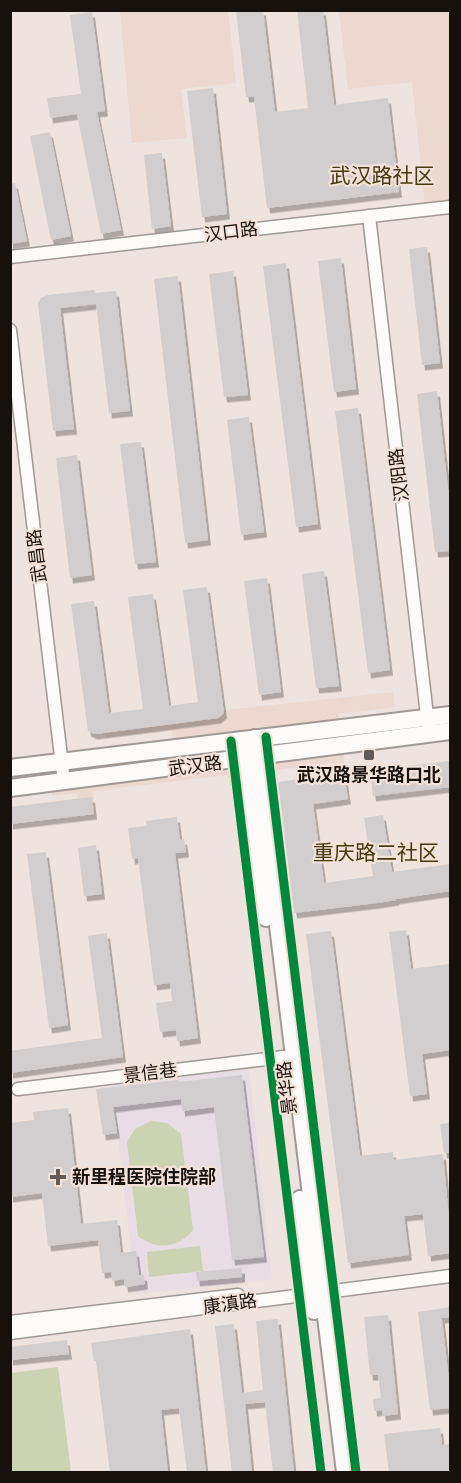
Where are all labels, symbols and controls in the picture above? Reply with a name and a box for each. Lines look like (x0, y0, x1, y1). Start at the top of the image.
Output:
district label: 武汉路社区 (330, 163, 435, 188)
street label: 汉口路 (203, 218, 259, 246)
street label: 汉阳路 (385, 447, 413, 503)
street label: 武昌路 (23, 528, 51, 584)
marker: 武汉路景华路口北 (362, 748, 376, 762)
street label: 武汉路 (167, 752, 223, 780)
place label: 武汉路景华路口北 (297, 764, 441, 786)
district label: 重庆路二社区 (313, 840, 439, 865)
street label: 景信巷 (122, 1059, 178, 1087)
street label: 景华路 (273, 1060, 301, 1116)
place label: 新里程医院住院部 (72, 1166, 216, 1188)
marker: 新里程医院住院部 (49, 1168, 67, 1186)
street label: 康滇路 (202, 1289, 258, 1319)

